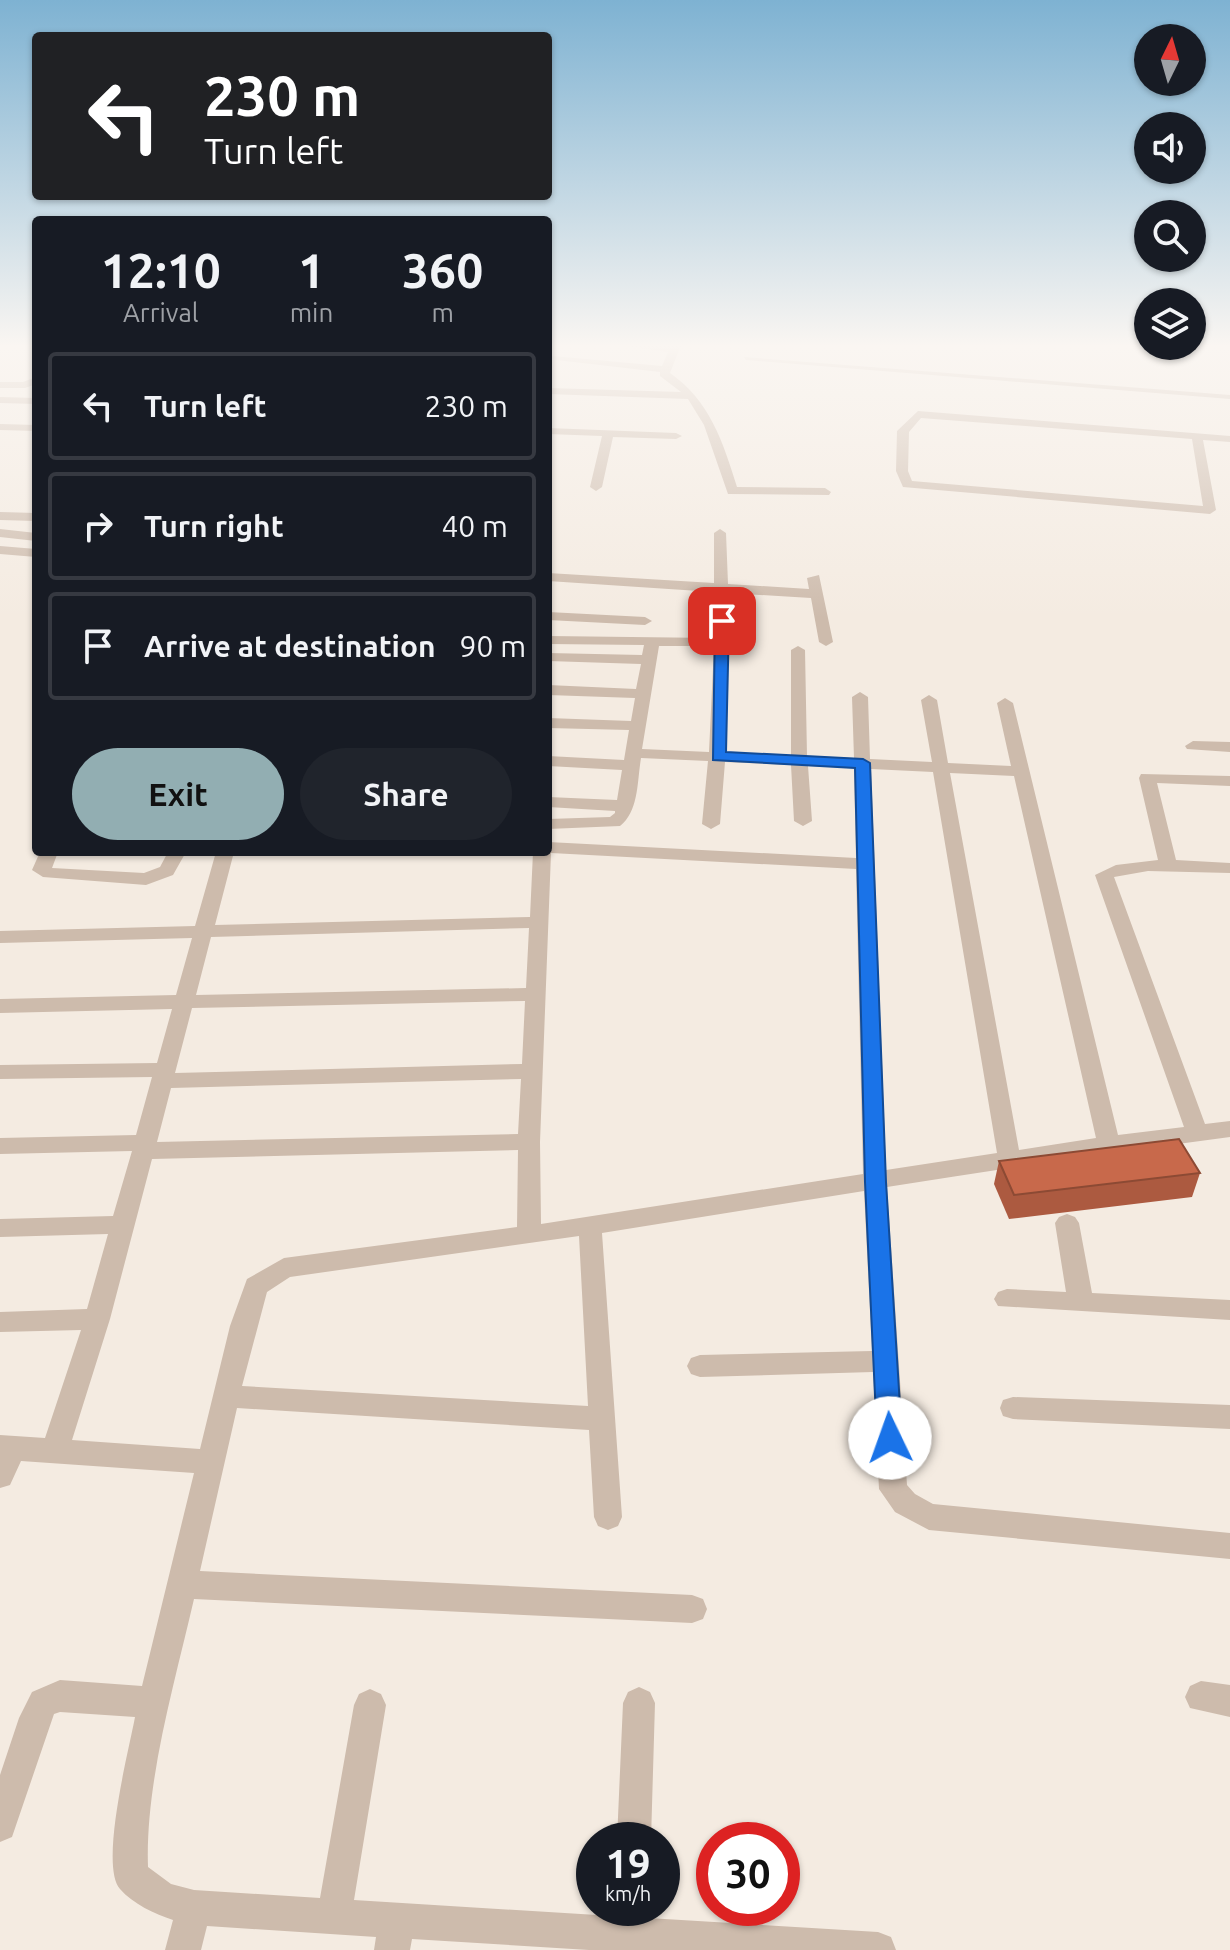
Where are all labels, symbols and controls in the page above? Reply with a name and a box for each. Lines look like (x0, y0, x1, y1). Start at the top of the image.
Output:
north arrow (1134, 24, 1206, 96)
map controls (1134, 24, 1206, 360)
icon: left (72, 64, 176, 168)
text: 230 m (204, 64, 360, 127)
button: sound (1134, 112, 1206, 184)
text: Turn left (204, 130, 343, 171)
button: search (1134, 200, 1206, 272)
text: 12:10 (101, 243, 221, 297)
text: 1 (298, 243, 325, 297)
text: 360 (402, 243, 483, 297)
button: layers (1134, 288, 1206, 360)
text: Arrival (123, 298, 199, 327)
text: min (290, 298, 333, 327)
text: m (431, 298, 454, 327)
icon: left (76, 384, 120, 428)
text: Turn left (144, 389, 266, 423)
text: 230 m (424, 389, 508, 423)
icon: right (76, 504, 120, 548)
text: Turn right (144, 509, 284, 543)
text: 40 m (441, 509, 508, 543)
pin (688, 587, 756, 655)
icon: arrive (700, 599, 744, 643)
icon: arrive (76, 624, 120, 668)
text: Arrive at destination (144, 629, 436, 663)
text: 90 m (460, 629, 526, 663)
button: Exit (72, 748, 284, 840)
button: Share (300, 748, 512, 840)
position arrow (848, 1396, 932, 1480)
speed limit sign: 30 (696, 1822, 800, 1926)
text: 19 (605, 1841, 651, 1886)
text: km/h (605, 1882, 651, 1905)

